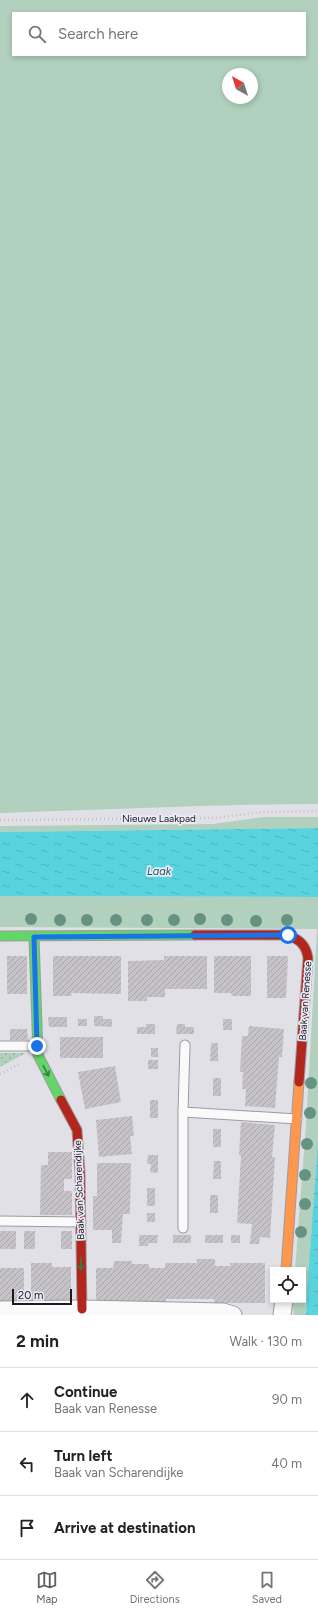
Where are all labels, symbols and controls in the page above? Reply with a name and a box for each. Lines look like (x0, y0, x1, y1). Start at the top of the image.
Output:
search box (12, 12, 306, 56)
icon: search (26, 23, 48, 45)
text: Search here (58, 25, 138, 43)
north arrow (222, 68, 258, 104)
street label: Nieuwe Laakpad (122, 812, 196, 825)
water label: Laak (147, 865, 172, 878)
route start (279, 926, 297, 944)
street label: Baak van Renesse (296, 960, 314, 1041)
route end (28, 1037, 46, 1055)
one-way arrow (43, 1065, 51, 1077)
street label: Baak van Scharendijke (71, 1139, 87, 1240)
one-way arrow (77, 1257, 85, 1270)
map controls (270, 1267, 306, 1303)
button: locate (270, 1267, 306, 1303)
scale bar (12, 1287, 72, 1306)
text: 20 m (18, 1289, 43, 1302)
text: 2 min (16, 1331, 59, 1351)
text: Walk · 130 m (229, 1334, 302, 1349)
text: Continue (54, 1383, 117, 1401)
icon: ahead (16, 1389, 38, 1411)
text: 90 m (272, 1392, 302, 1407)
text: Baak van Renesse (54, 1401, 157, 1416)
text: Turn left (54, 1447, 112, 1465)
icon: left (16, 1453, 38, 1475)
text: 40 m (271, 1456, 302, 1471)
text: Baak van Scharendijke (54, 1465, 183, 1480)
icon: arrive (16, 1517, 38, 1539)
text: Arrive at destination (54, 1519, 195, 1537)
tab: Map (36, 1569, 58, 1606)
tab: Directions (130, 1569, 180, 1606)
tab: Saved (252, 1569, 282, 1606)

